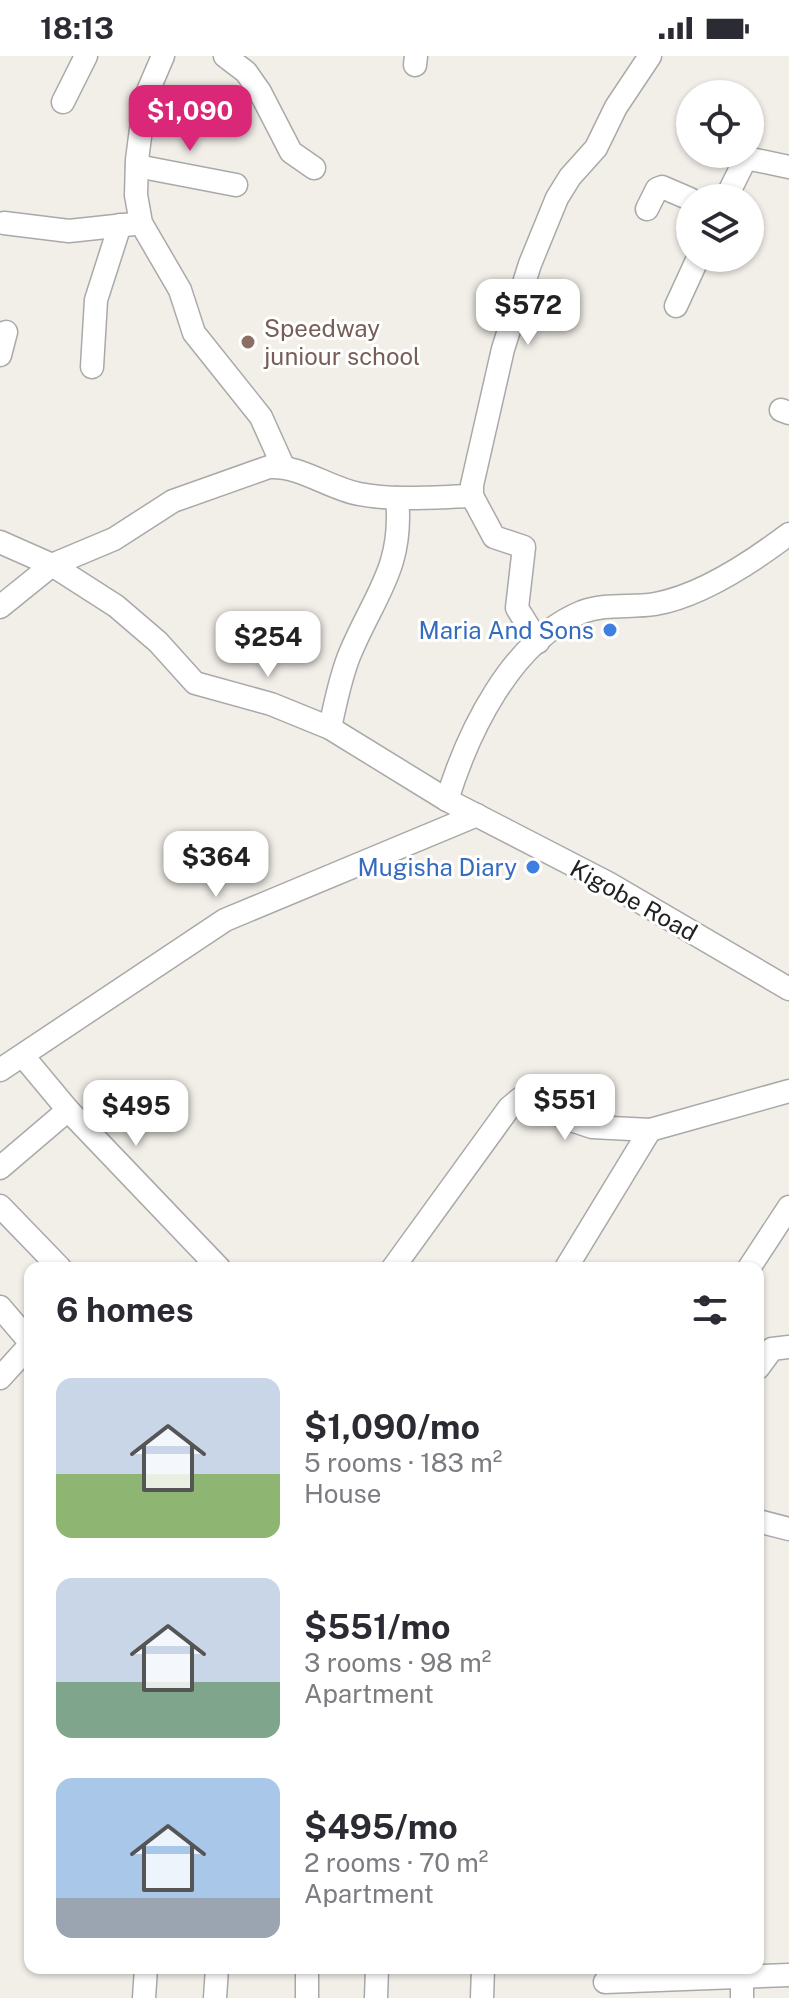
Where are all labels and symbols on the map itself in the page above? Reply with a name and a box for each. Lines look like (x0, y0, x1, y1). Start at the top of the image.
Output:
pin: $1,090 (125, 85, 255, 153)
pin: $572 (481, 279, 575, 347)
place label: Speedway juniour school (263, 314, 420, 370)
marker: Speedway juniour school (239, 333, 257, 351)
pin: $254 (221, 611, 315, 679)
place label: Maria And Sons (419, 616, 594, 644)
marker: Maria And Sons (601, 621, 619, 639)
pin: $364 (169, 831, 263, 899)
place label: Mugisha Diary (358, 853, 517, 881)
street label: Kigobe Road (566, 854, 702, 946)
marker: Mugisha Diary (524, 858, 542, 876)
pin: $551 (518, 1074, 612, 1142)
pin: $495 (89, 1080, 183, 1148)

